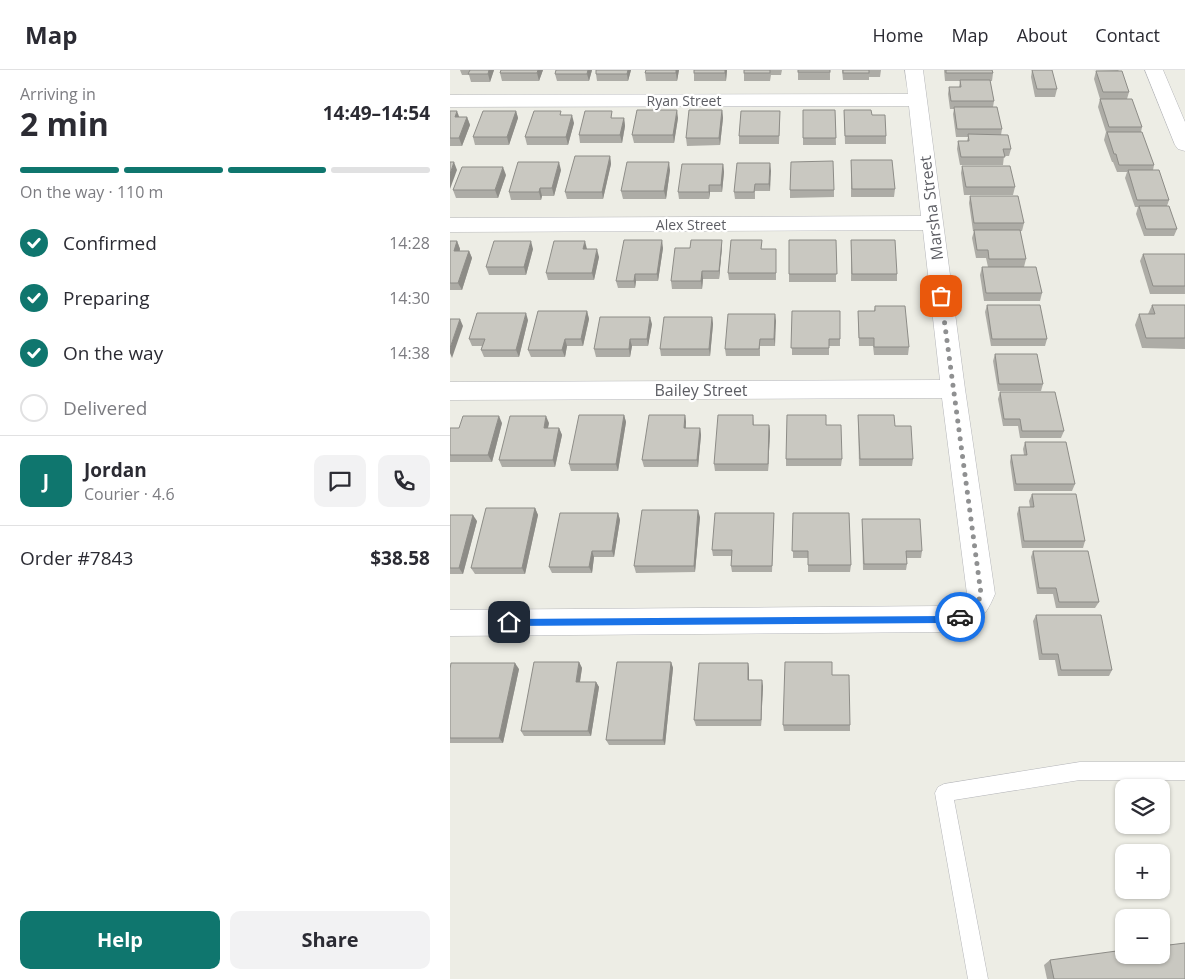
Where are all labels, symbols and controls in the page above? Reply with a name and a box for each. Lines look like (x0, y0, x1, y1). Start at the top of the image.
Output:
text: Map (25, 18, 77, 51)
text: Home (873, 23, 923, 47)
text: Map (951, 23, 989, 47)
text: About (1017, 23, 1067, 47)
text: Contact (1095, 23, 1160, 47)
text: Arriving in (20, 83, 96, 105)
street label: Ryan Street (647, 91, 721, 110)
text: 14:49–14:54 (323, 100, 430, 126)
text: 2 min (20, 102, 109, 145)
street label: Marsha Street (914, 154, 948, 261)
text: On the way · 110 m (20, 181, 163, 203)
street label: Alex Street (656, 215, 726, 234)
icon: check (20, 229, 48, 257)
text: Confirmed (63, 230, 157, 256)
text: 14:28 (389, 232, 430, 254)
pin (920, 275, 962, 317)
icon: bag (927, 282, 955, 310)
icon: check (20, 284, 48, 312)
text: Preparing (63, 285, 150, 311)
text: 14:30 (389, 287, 430, 309)
icon: check (20, 339, 48, 367)
text: On the way (63, 340, 163, 366)
text: 14:38 (389, 342, 430, 364)
street label: Bailey Street (654, 379, 748, 401)
text: Delivered (63, 395, 147, 421)
button: chat (314, 455, 366, 507)
button: phone (378, 455, 430, 507)
text: Jordan (84, 457, 147, 483)
text: J (43, 468, 49, 494)
text: Courier · 4.6 (84, 483, 175, 505)
text: Order #7843 (20, 545, 133, 571)
text: $38.58 (370, 545, 430, 571)
courier (935, 592, 985, 642)
pin (488, 601, 530, 643)
icon: car (946, 603, 974, 631)
icon: home (495, 608, 523, 636)
map controls (1115, 779, 1170, 964)
button: layers (1115, 779, 1170, 834)
button: + (1115, 844, 1170, 899)
button: − (1115, 909, 1170, 964)
button: Help (20, 911, 220, 969)
button: Share (230, 911, 430, 969)

